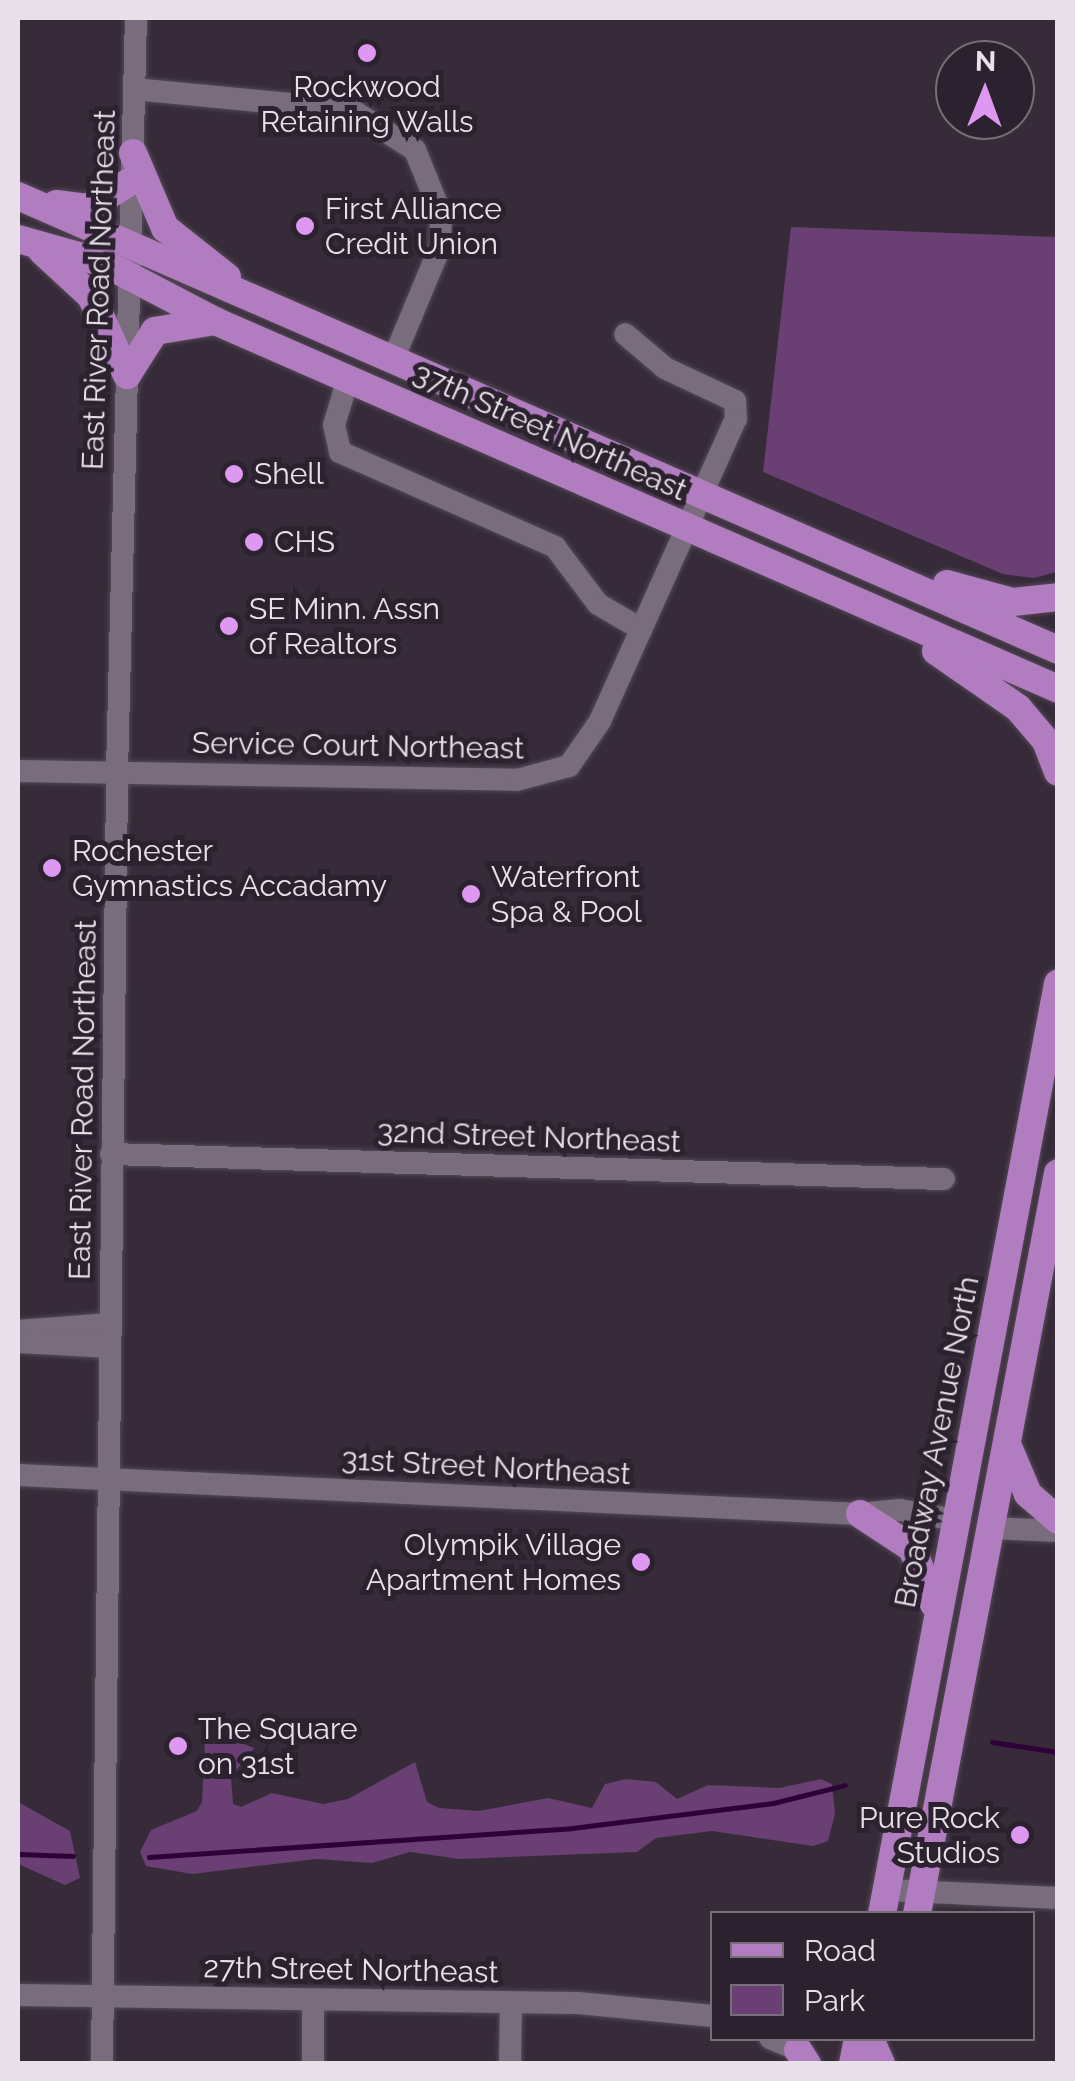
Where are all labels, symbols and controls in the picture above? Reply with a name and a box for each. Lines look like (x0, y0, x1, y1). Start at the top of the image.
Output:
north arrow (935, 40, 1035, 140)
marker: Rockwood Retaining Walls (356, 42, 378, 64)
text: N (975, 45, 996, 78)
place label: Rockwood Retaining Walls (260, 69, 474, 140)
street label: East River Road Northeast (75, 109, 123, 471)
place label: First Alliance Credit Union (325, 191, 503, 262)
marker: First Alliance Credit Union (294, 215, 316, 237)
street label: 37th Street Northeast (408, 356, 692, 508)
place label: Shell (254, 456, 324, 492)
marker: Shell (223, 463, 245, 485)
place label: CHS (274, 524, 335, 560)
marker: CHS (243, 531, 265, 553)
place label: SE Minn. Assn of Realtors (249, 591, 441, 662)
marker: SE Minn. Assn of Realtors (218, 615, 240, 637)
street label: Service Court Northeast (192, 725, 524, 767)
place label: Rochester Gymnastics Accadamy (72, 833, 388, 904)
marker: Rochester Gymnastics Accadamy (41, 857, 63, 879)
place label: Waterfront Spa & Pool (491, 859, 642, 930)
marker: Waterfront Spa & Pool (460, 883, 482, 905)
street label: East River Road Northeast (62, 919, 104, 1281)
street label: 32nd Street Northeast (377, 1114, 681, 1160)
street label: Broadway Avenue North (887, 1272, 987, 1612)
street label: 31st Street Northeast (341, 1441, 631, 1493)
place label: Olympik Village Apartment Homes (366, 1527, 621, 1598)
marker: Olympik Village Apartment Homes (630, 1551, 652, 1573)
place label: The Square on 31st (198, 1711, 358, 1782)
marker: The Square on 31st (167, 1735, 189, 1757)
place label: Pure Rock Studios (859, 1800, 1000, 1870)
marker: Pure Rock Studios (1009, 1824, 1031, 1846)
legend (710, 1911, 1035, 2041)
text: Road (804, 1933, 876, 1968)
street label: 27th Street Northeast (203, 1949, 499, 1991)
text: Park (804, 1983, 865, 2018)

